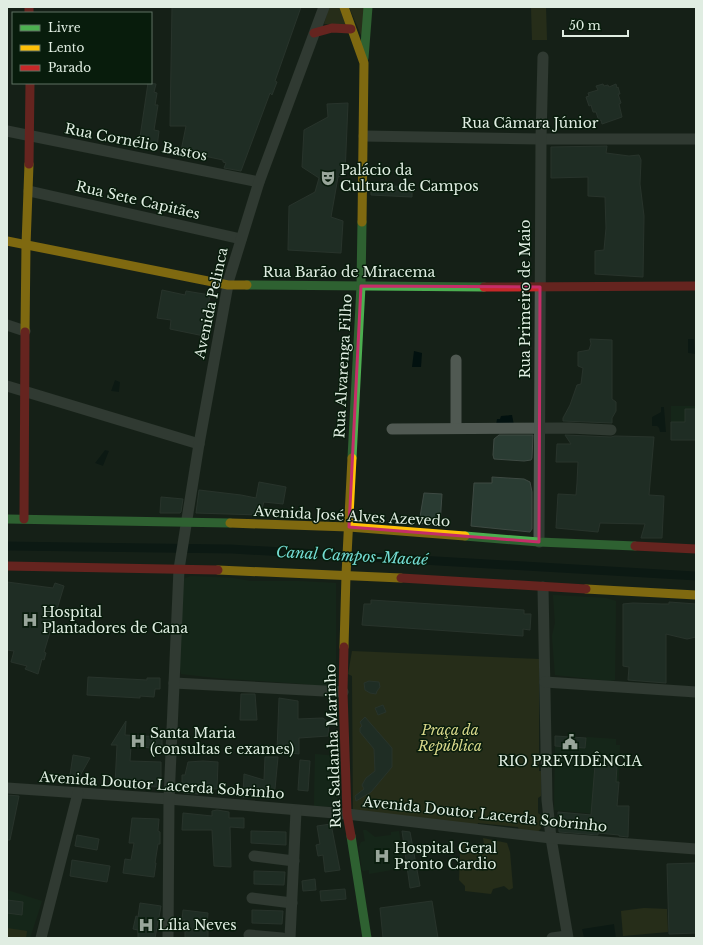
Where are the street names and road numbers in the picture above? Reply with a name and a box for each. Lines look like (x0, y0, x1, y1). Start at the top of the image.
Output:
street label: Rua Câmara Júnior (462, 114, 599, 132)
street label: Rua Cornélio Bastos (63, 119, 209, 165)
street label: Rua Sete Capitães (74, 177, 202, 223)
street label: Rua Primeiro de Maio (516, 219, 534, 379)
street label: Avenida Pelinca (190, 246, 232, 361)
street label: Rua Barão de Miracema (263, 263, 435, 281)
street label: Rua Alvarenga Filho (330, 293, 356, 439)
street label: Avenida José Alves Azevedo (252, 502, 451, 530)
street label: Rua Saldanha Marinho (321, 664, 345, 828)
street label: Avenida Doutor Lacerda Sobrinho (38, 767, 285, 803)
street label: Avenida Doutor Lacerda Sobrinho (361, 792, 608, 836)

